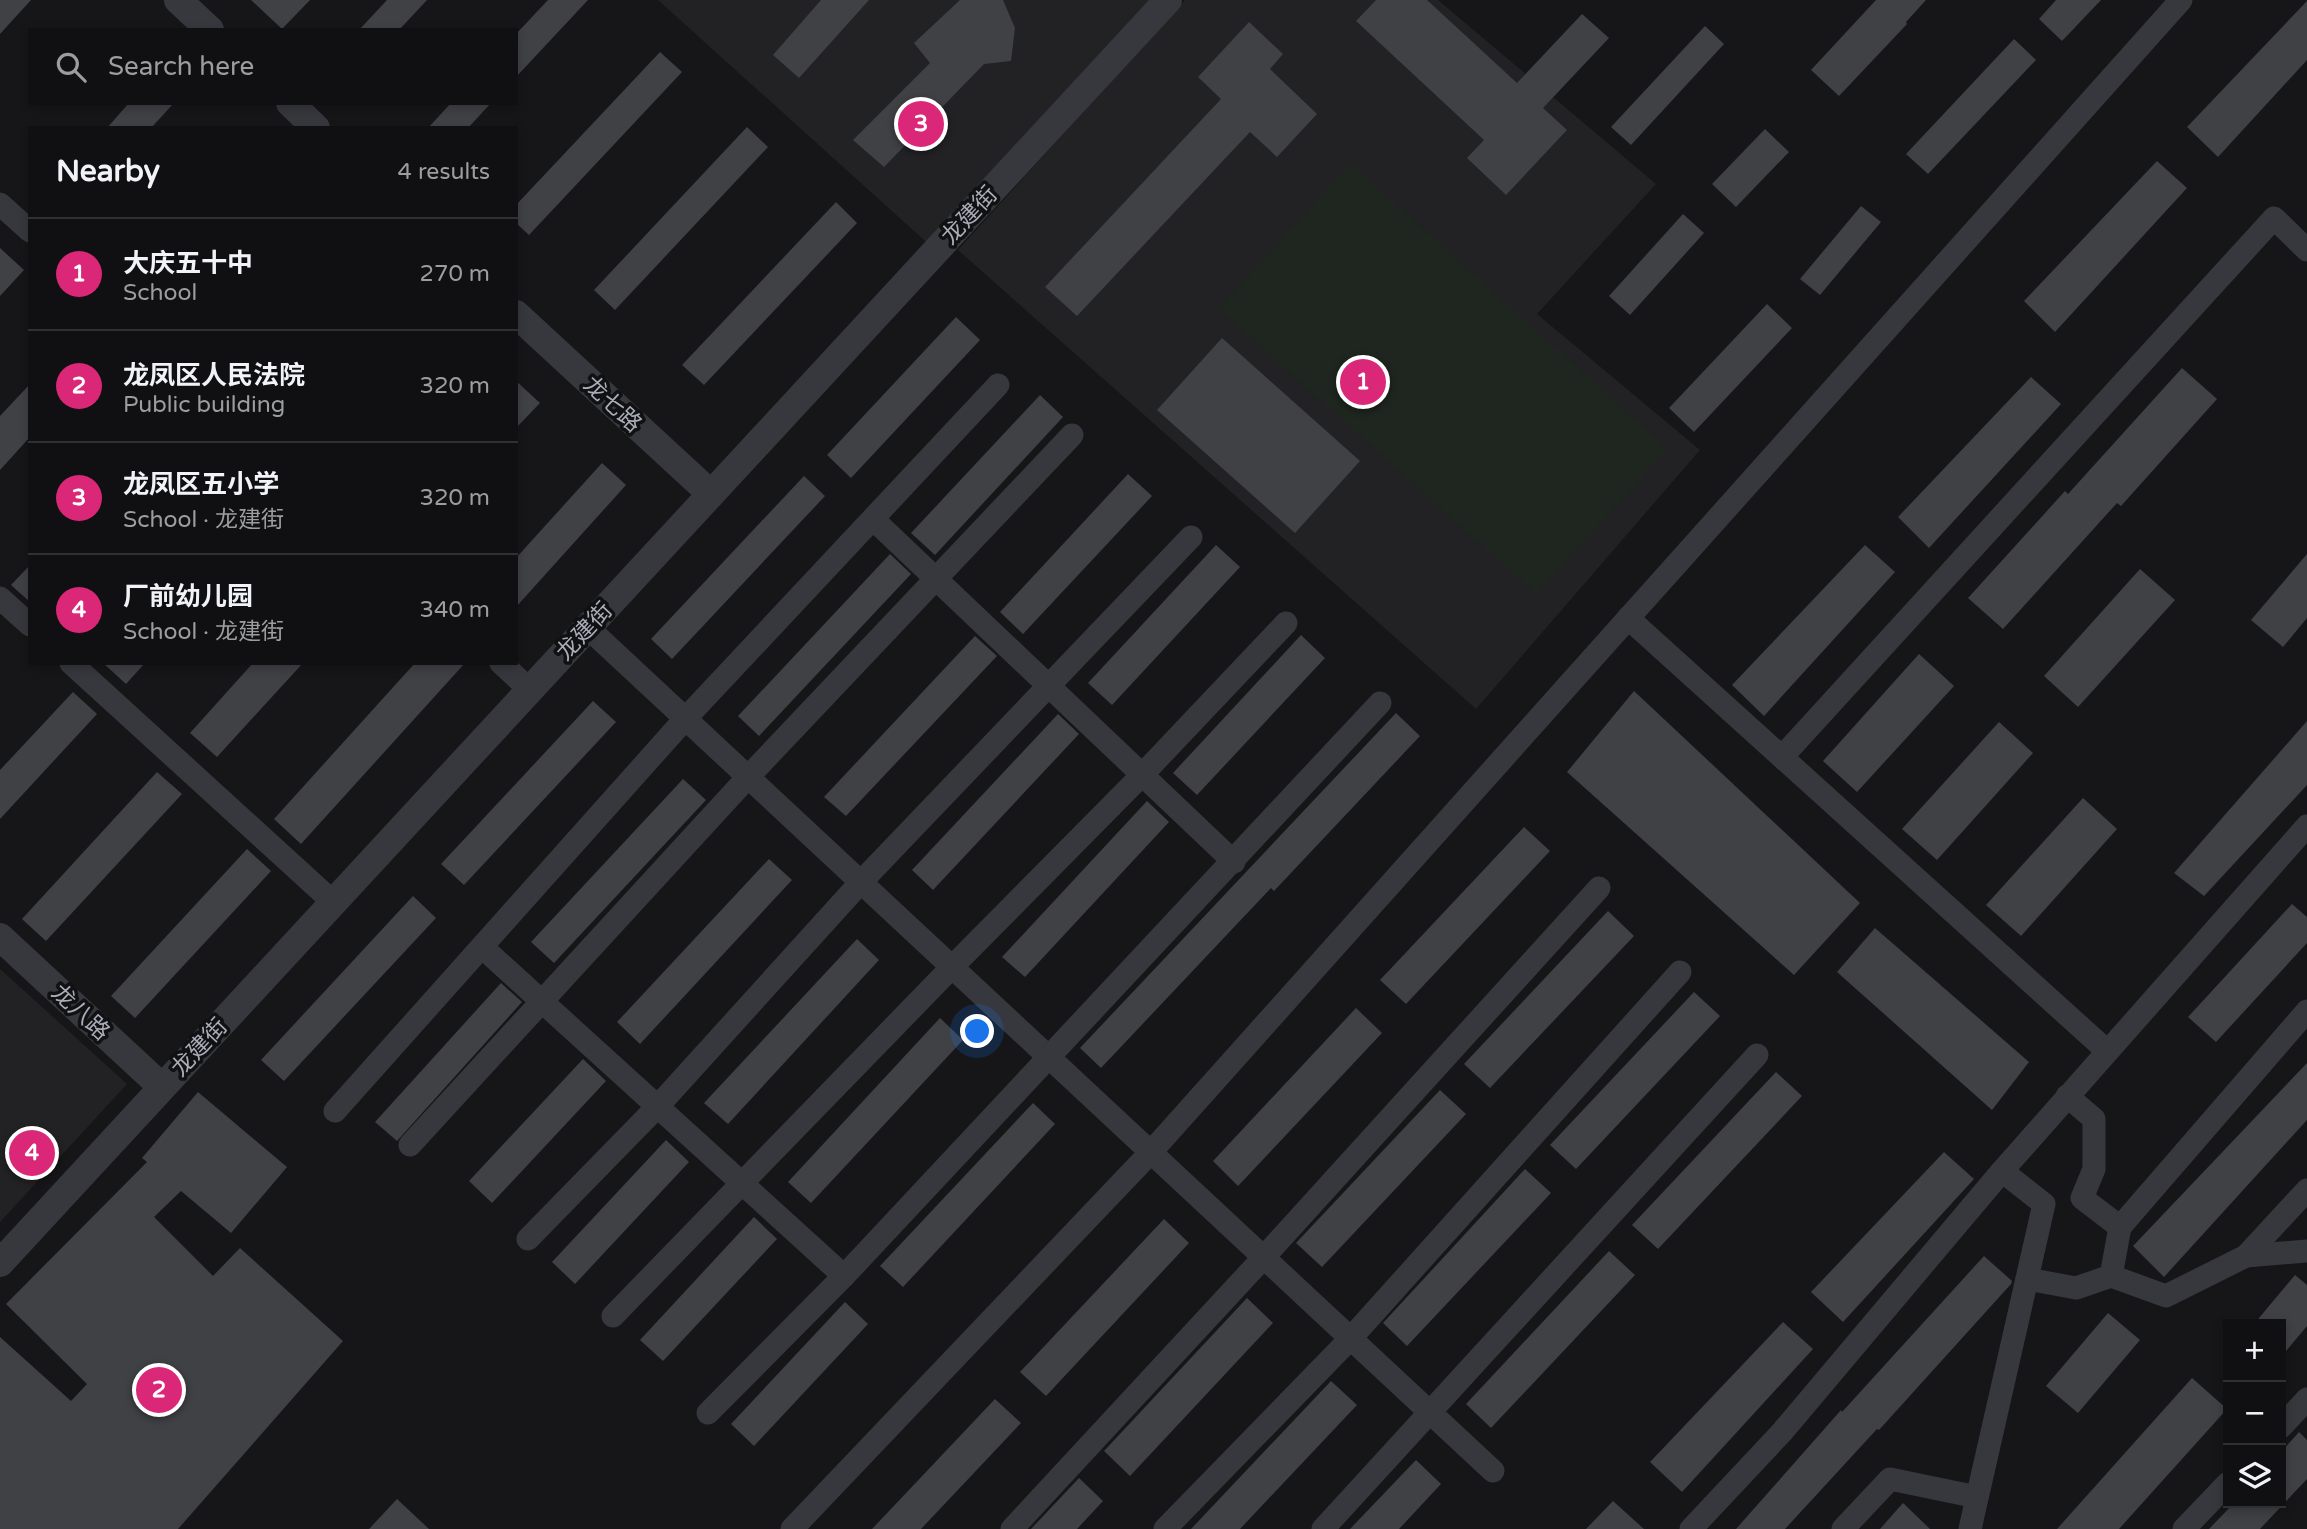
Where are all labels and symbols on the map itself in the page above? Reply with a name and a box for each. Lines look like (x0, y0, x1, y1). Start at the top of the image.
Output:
pin: 3 (898, 98, 944, 150)
street label: 龙建街 (936, 181, 1003, 250)
pin: 1 (1340, 356, 1386, 408)
street label: 龙七路 (578, 371, 647, 438)
street label: 龙建街 (551, 597, 618, 666)
street label: 龙八路 (46, 979, 115, 1046)
street label: 龙建街 (166, 1013, 233, 1082)
your location (960, 1014, 994, 1048)
pin: 4 (9, 1127, 55, 1179)
pin: 2 (136, 1364, 182, 1416)

